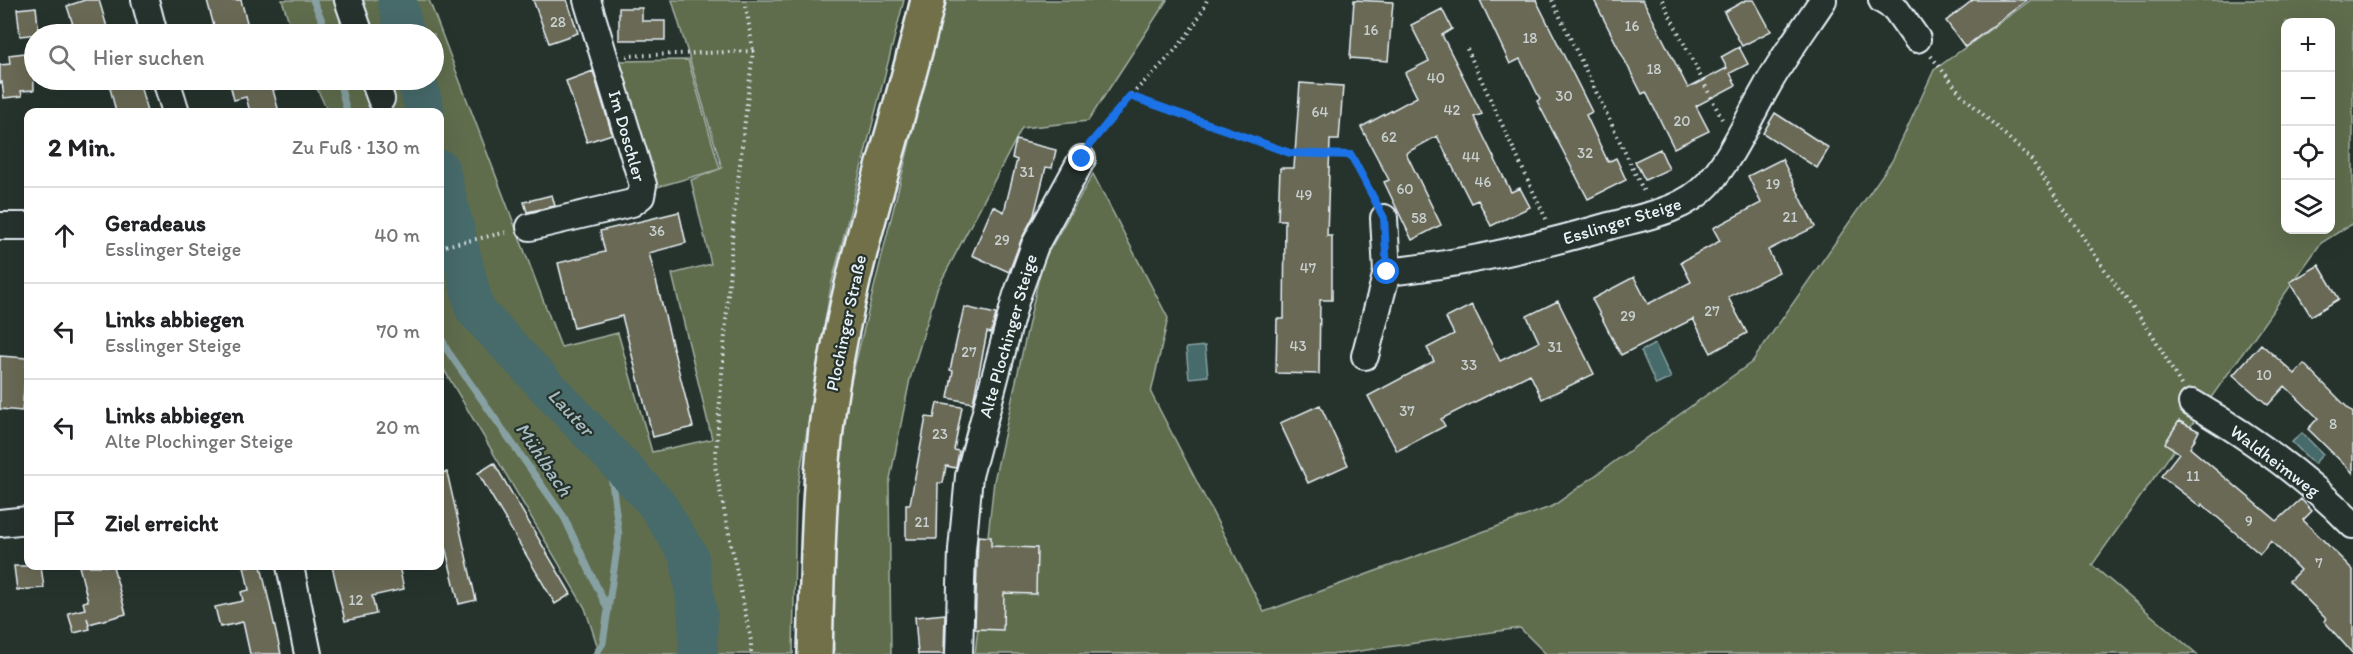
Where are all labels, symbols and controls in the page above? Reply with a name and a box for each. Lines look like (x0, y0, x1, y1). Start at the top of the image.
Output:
house number: 28 (550, 13, 566, 31)
house number: 16 (1625, 17, 1640, 35)
map controls (2281, 18, 2335, 234)
button: + (2281, 18, 2335, 72)
house number: 16 (1364, 21, 1379, 39)
search box (24, 24, 444, 90)
house number: 18 (1522, 29, 1538, 47)
icon: search (45, 41, 78, 74)
text: Hier suchen (93, 44, 204, 71)
house number: 18 (1646, 60, 1662, 78)
house number: 40 (1427, 69, 1445, 87)
button: − (2281, 72, 2335, 126)
house number: 30 (1555, 87, 1573, 105)
street label: Im Doschler (603, 88, 651, 185)
house number: 42 (1444, 101, 1461, 119)
house number: 64 (1312, 103, 1328, 121)
house number: 20 (1673, 112, 1691, 130)
button: locate (2281, 126, 2335, 180)
house number: 62 (1381, 128, 1397, 146)
text: 2 Min. (48, 131, 116, 163)
text: Zu Fuß · 130 m (292, 135, 420, 159)
house number: 32 (1577, 144, 1593, 162)
route end (1068, 145, 1094, 171)
house number: 44 (1462, 148, 1480, 166)
house number: 31 (1019, 163, 1035, 181)
house number: 46 (1475, 173, 1492, 191)
house number: 19 (1766, 175, 1781, 193)
house number: 60 (1396, 180, 1414, 198)
button: layers (2281, 180, 2335, 234)
house number: 49 (1296, 186, 1313, 204)
street label: Esslinger Steige (1560, 193, 1684, 249)
house number: 21 (1783, 208, 1797, 226)
house number: 58 (1411, 209, 1427, 227)
text: Geradeaus (105, 210, 206, 237)
icon: ahead (48, 219, 81, 252)
house number: 36 (649, 222, 665, 240)
text: 40 m (374, 223, 420, 247)
house number: 29 (994, 231, 1010, 249)
text: Esslinger Steige (105, 237, 241, 261)
street label: Alte Plochinger Steige (974, 252, 1042, 420)
street label: Plochinger Straße (821, 253, 871, 393)
route start (1373, 258, 1399, 284)
house number: 47 (1300, 259, 1317, 277)
house number: 27 (1704, 302, 1720, 320)
text: Links abbiegen (105, 306, 244, 333)
house number: 29 (1620, 307, 1636, 325)
icon: left (48, 315, 81, 348)
text: 70 m (376, 319, 420, 343)
text: Esslinger Steige (105, 333, 241, 357)
house number: 43 (1289, 337, 1307, 355)
house number: 31 (1547, 338, 1563, 356)
house number: 27 (961, 343, 977, 361)
house number: 33 (1461, 356, 1477, 374)
house number: 10 (2256, 366, 2272, 384)
water label: Lauter (543, 383, 601, 443)
text: Links abbiegen (105, 402, 244, 429)
house number: 37 (1399, 402, 1415, 420)
icon: left (48, 411, 81, 444)
text: 20 m (376, 415, 420, 439)
house number: 8 (2329, 415, 2337, 433)
water label: Mühlbach (511, 418, 578, 501)
street label: Waldheimweg (2226, 420, 2325, 502)
house number: 23 (932, 425, 948, 443)
text: Alte Plochinger Steige (105, 429, 293, 453)
house number: 11 (2186, 467, 2200, 485)
icon: arrive (48, 507, 81, 540)
text: Ziel erreicht (105, 510, 218, 537)
house number: 9 (2245, 512, 2253, 530)
house number: 21 (915, 513, 929, 531)
house number: 7 (2315, 554, 2323, 572)
house number: 12 (349, 591, 364, 609)

